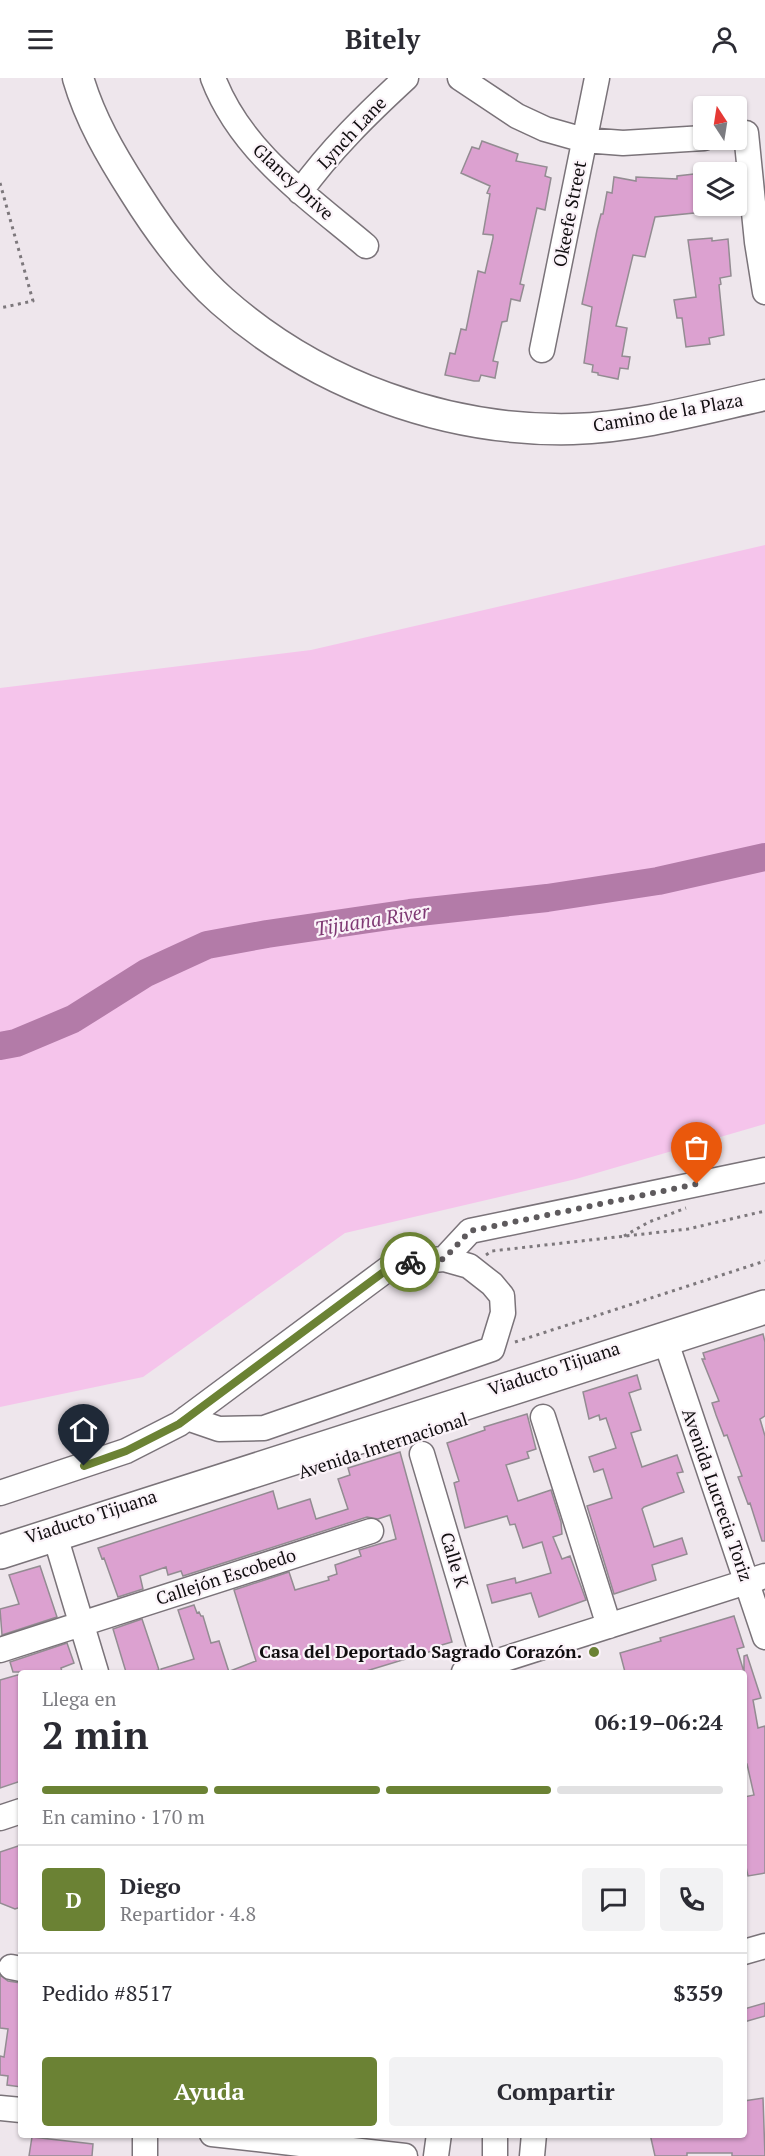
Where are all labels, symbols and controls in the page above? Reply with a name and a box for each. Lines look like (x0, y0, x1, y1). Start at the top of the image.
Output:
text: Bitely (345, 21, 420, 57)
icon: menu (24, 23, 57, 56)
icon: person (708, 23, 741, 56)
street label: Lynch Lane (312, 91, 391, 174)
north arrow (693, 96, 747, 150)
map controls (693, 96, 747, 216)
street label: Glancy Drive (248, 138, 339, 225)
street label: Okeefe Street (547, 158, 591, 269)
button: layers (693, 162, 747, 216)
street label: Camino de la Plaza (591, 387, 745, 437)
water label: Tijuana River (313, 897, 432, 942)
pin (671, 1122, 722, 1184)
icon: bag (680, 1131, 713, 1164)
courier (380, 1232, 440, 1292)
icon: bike (394, 1246, 427, 1279)
street label: Viaducto Tijuana (485, 1335, 623, 1401)
pin (58, 1404, 109, 1466)
street label: Avenida Lucrecia Toriz (677, 1405, 759, 1584)
street label: Avenida Internacional (295, 1406, 470, 1484)
icon: home (67, 1413, 100, 1446)
street label: Viaducto Tijuana (22, 1483, 160, 1549)
street label: Calle K (435, 1529, 475, 1591)
street label: Callejón Escobedo (153, 1542, 299, 1610)
place label: Casa del Deportado Sagrado Corazón. (259, 1639, 582, 1663)
marker: Casa del Deportado Sagrado Corazón. (587, 1645, 601, 1659)
text: Llega en (42, 1685, 116, 1712)
text: 06:19–06:24 (595, 1707, 723, 1736)
text: 2 min (42, 1708, 149, 1760)
text: En camino · 170 m (42, 1803, 205, 1830)
button: chat (582, 1868, 645, 1931)
button: phone (660, 1868, 723, 1931)
text: Diego (120, 1871, 181, 1900)
text: D (65, 1885, 82, 1914)
text: Repartidor · 4.8 (120, 1900, 256, 1927)
text: Pedido #8517 (42, 1978, 173, 2007)
text: $359 (673, 1978, 723, 2007)
button: Ayuda (42, 2057, 377, 2126)
button: Compartir (389, 2057, 723, 2126)

